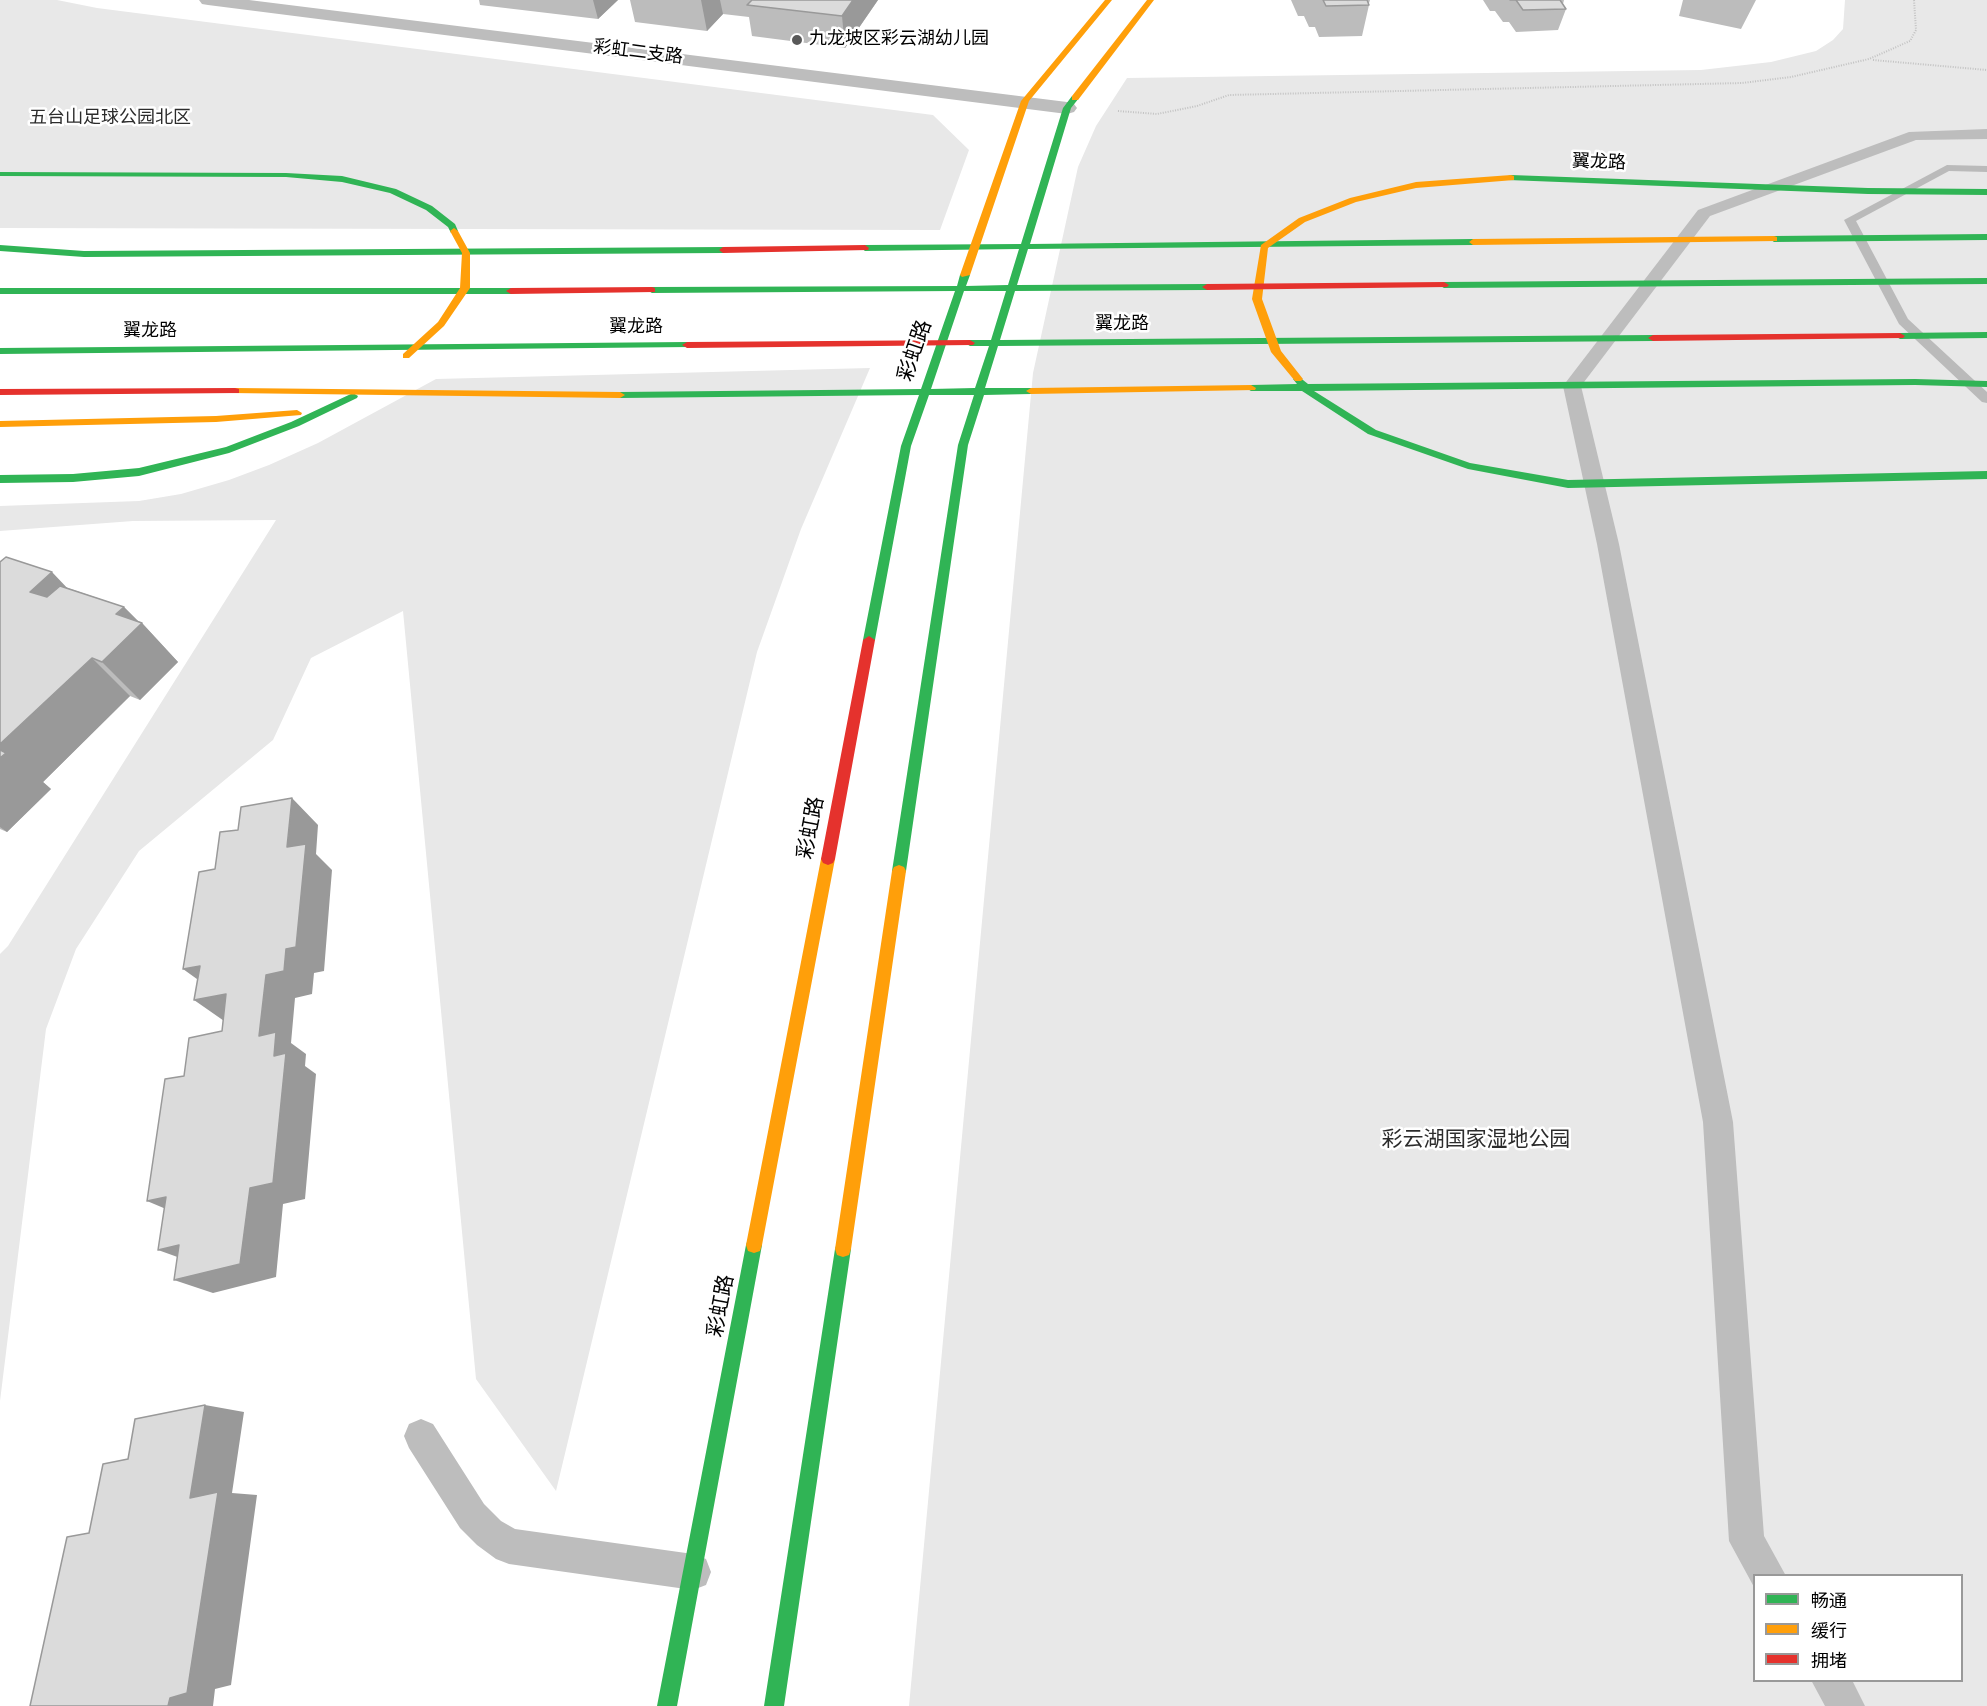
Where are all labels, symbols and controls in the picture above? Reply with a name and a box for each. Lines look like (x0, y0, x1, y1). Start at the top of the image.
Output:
place label: 九龙坡区彩云湖幼儿园 (809, 29, 989, 51)
marker: 九龙坡区彩云湖幼儿园 (790, 33, 804, 47)
street label: 彩虹二支路 (592, 37, 684, 69)
park label: 五台山足球公园北区 (29, 108, 191, 130)
street label: 翼龙路 (1572, 151, 1626, 175)
street label: 翼龙路 (1095, 314, 1149, 336)
street label: 翼龙路 (609, 317, 663, 339)
street label: 彩虹路 (894, 317, 938, 385)
street label: 翼龙路 (123, 321, 177, 343)
street label: 彩虹路 (794, 795, 830, 861)
park label: 彩云湖国家湿地公园 (1382, 1128, 1570, 1154)
street label: 彩虹路 (704, 1273, 740, 1339)
legend (1753, 1574, 1963, 1682)
text: 畅通 (1811, 1589, 1847, 1613)
text: 缓行 (1811, 1619, 1847, 1643)
text: 拥堵 (1811, 1649, 1847, 1673)

